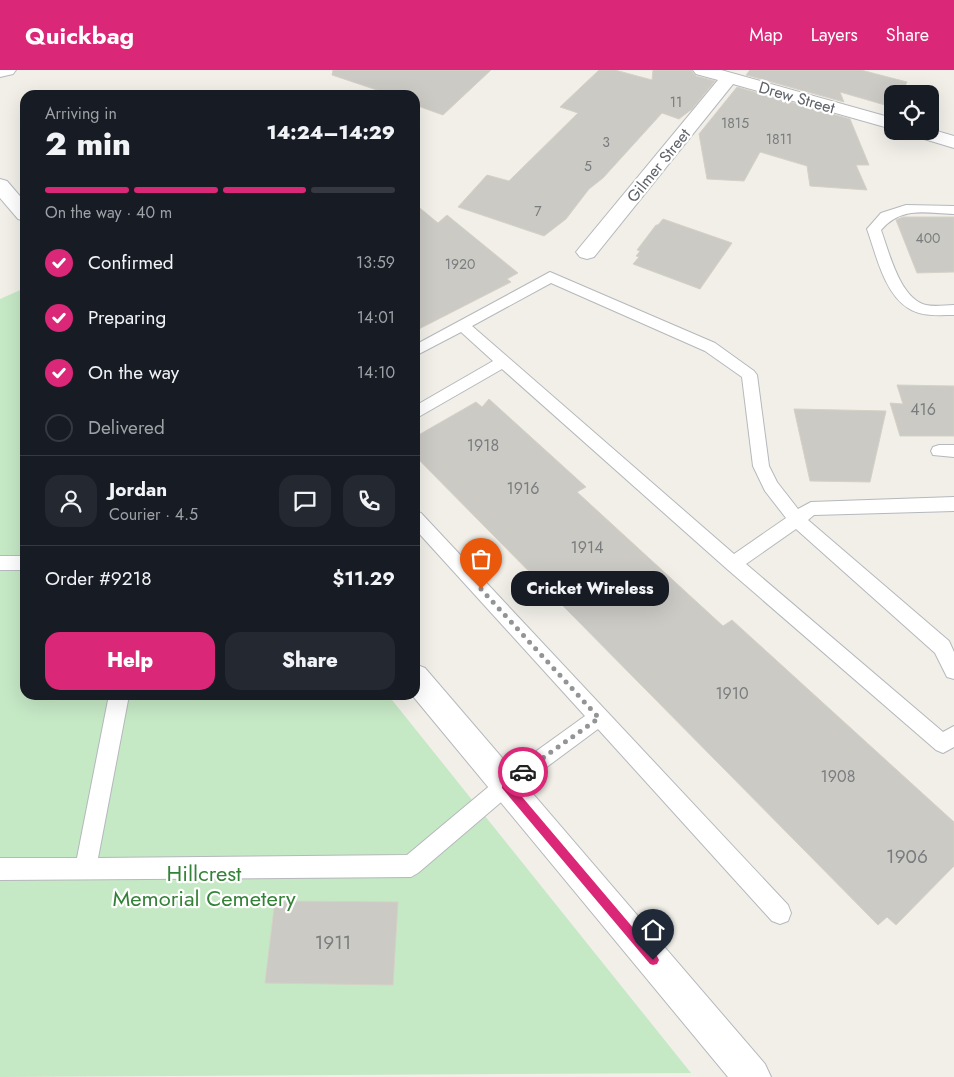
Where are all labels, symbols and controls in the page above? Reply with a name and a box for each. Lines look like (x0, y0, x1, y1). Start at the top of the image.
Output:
text: Quickbag (25, 18, 134, 53)
text: Map (749, 22, 783, 48)
text: Layers (811, 22, 858, 48)
text: Share (886, 22, 929, 48)
street label: Drew Street (756, 76, 838, 119)
map controls (884, 85, 939, 140)
button: locate (884, 85, 939, 140)
house number: 11 (670, 92, 682, 112)
text: Arriving in (45, 102, 117, 125)
house number: 1815 (721, 113, 749, 133)
text: 14:24–14:29 (266, 119, 395, 146)
text: 2 min (45, 121, 131, 167)
street label: Gilmer Street (621, 123, 696, 207)
house number: 1811 (766, 129, 792, 149)
house number: 3 (602, 132, 610, 152)
house number: 5 (584, 156, 592, 176)
text: On the way · 40 m (45, 201, 172, 224)
house number: 7 (534, 201, 542, 221)
house number: 400 (916, 228, 940, 248)
icon: check (45, 249, 73, 277)
text: Confirmed (88, 249, 174, 276)
text: 13:59 (356, 251, 395, 274)
house number: 1920 (445, 254, 475, 274)
icon: check (45, 304, 73, 332)
text: Preparing (88, 304, 166, 331)
text: 14:01 (357, 306, 395, 329)
icon: check (45, 359, 73, 387)
text: On the way (88, 359, 179, 386)
text: 14:10 (357, 361, 395, 384)
house number: 416 (910, 398, 936, 421)
text: Delivered (88, 414, 165, 441)
house number: 1918 (467, 434, 499, 457)
button: person (45, 475, 97, 527)
button: chat (279, 475, 331, 527)
button: phone (343, 475, 395, 527)
text: Jordan (109, 476, 167, 503)
house number: 1916 (507, 477, 539, 500)
text: Courier · 4.5 (109, 503, 198, 526)
house number: 1914 (571, 536, 603, 559)
pin (460, 538, 502, 589)
icon: bag (467, 545, 495, 573)
text: Order #9218 (45, 565, 152, 592)
text: $11.29 (333, 565, 395, 592)
callout: Cricket Wireless (511, 572, 668, 606)
text: Cricket Wireless (526, 577, 654, 600)
button: Help (45, 632, 215, 690)
button: Share (225, 632, 395, 690)
house number: 1910 (715, 682, 749, 705)
courier (498, 747, 548, 797)
icon: car (509, 758, 537, 786)
house number: 1908 (821, 765, 855, 788)
house number: 1906 (886, 843, 928, 870)
park label: Hillcrest Memorial Cemetery (112, 857, 296, 914)
pin (632, 909, 674, 960)
icon: home (639, 916, 667, 944)
house number: 1911 (315, 929, 351, 956)

